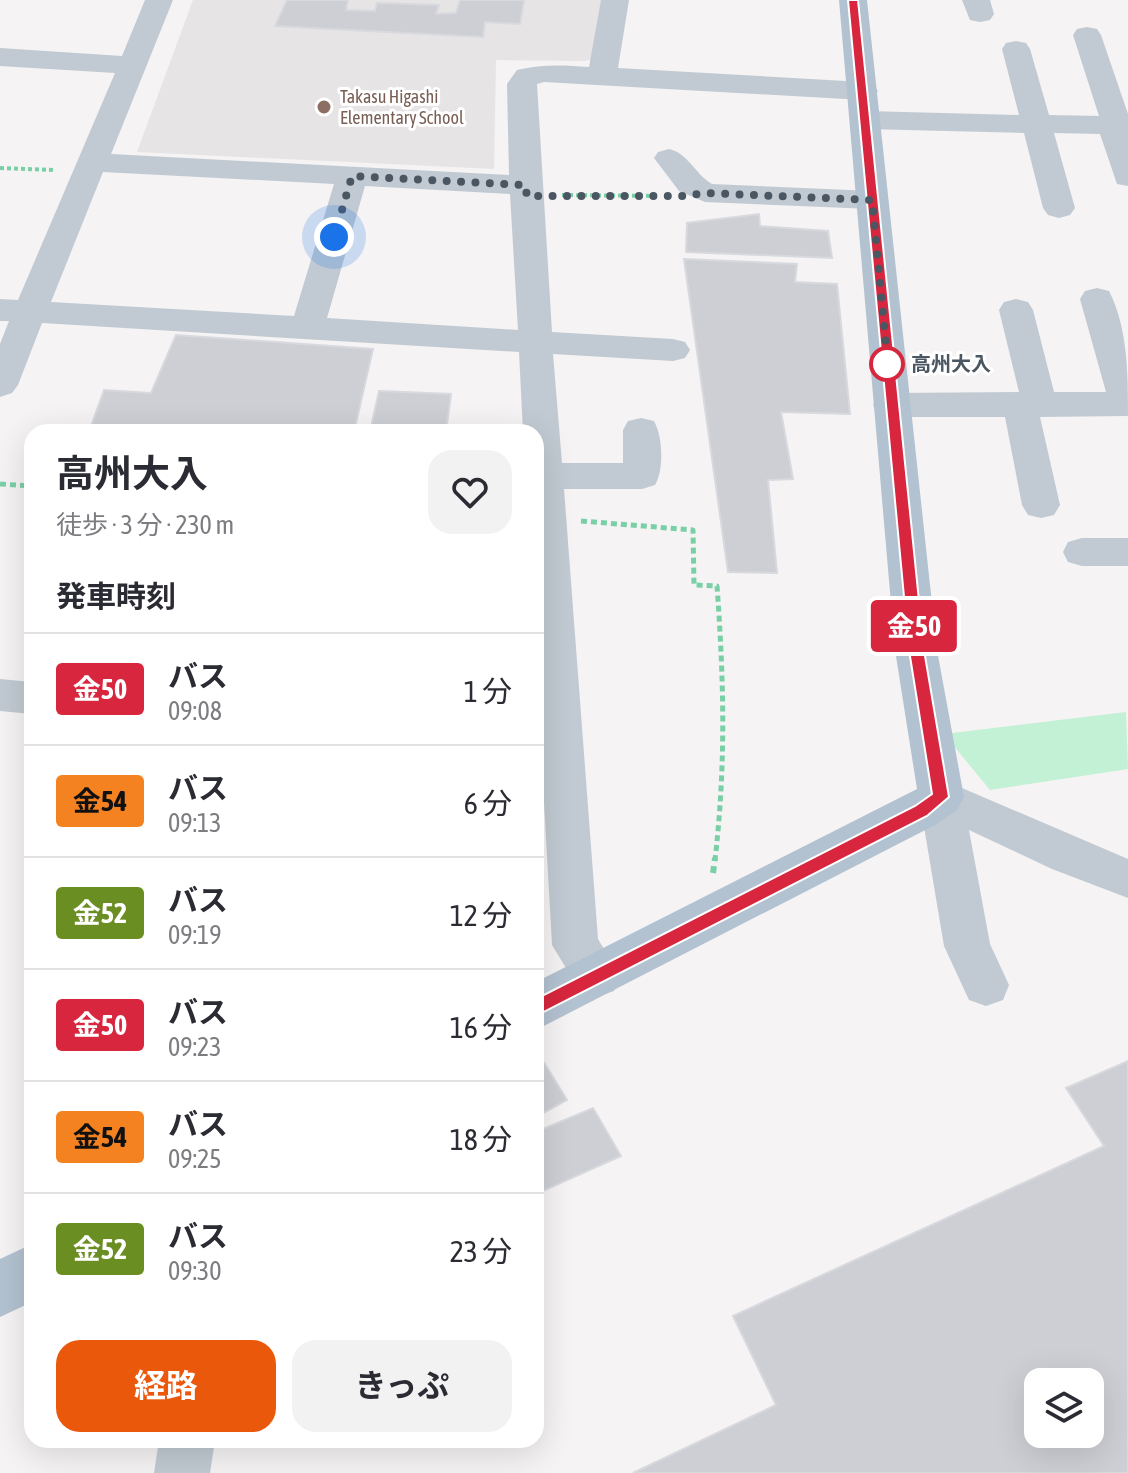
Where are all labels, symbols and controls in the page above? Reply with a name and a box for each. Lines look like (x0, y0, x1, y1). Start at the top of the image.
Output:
place label: Takasu Higashi Elementary School (340, 86, 464, 128)
marker: Takasu Higashi Elementary School (315, 98, 333, 116)
your location (314, 217, 354, 257)
marker: 高州大入 (870, 347, 904, 381)
place label: 高州大入 (911, 352, 991, 375)
button: heart (428, 450, 512, 534)
text: 高州大入 (56, 452, 208, 495)
text: 徒歩 · 3 分 · 230 m (56, 510, 234, 540)
text: 発車時刻 (56, 579, 176, 613)
line badge: 金50 (868, 600, 960, 652)
text: 金50 (887, 610, 941, 642)
text: バス (168, 659, 228, 693)
text: 金50 (73, 673, 127, 705)
text: 1 分 (464, 674, 512, 708)
text: 09:08 (168, 696, 222, 726)
text: バス (168, 771, 228, 805)
text: 金54 (73, 785, 127, 817)
text: 6 分 (464, 786, 512, 820)
text: 09:13 (168, 808, 222, 838)
text: バス (168, 883, 228, 917)
text: 金52 (73, 897, 127, 929)
text: 12 分 (450, 898, 512, 932)
text: 09:19 (168, 920, 222, 950)
text: バス (168, 995, 228, 1029)
text: 金50 (73, 1009, 127, 1041)
text: 16 分 (450, 1010, 512, 1044)
text: 09:23 (168, 1032, 222, 1062)
text: バス (168, 1107, 228, 1141)
text: 金54 (73, 1121, 127, 1153)
text: 18 分 (450, 1122, 512, 1156)
text: 09:25 (168, 1144, 222, 1174)
text: バス (168, 1219, 228, 1253)
text: 金52 (73, 1233, 127, 1265)
text: 23 分 (450, 1234, 512, 1268)
text: 09:30 (168, 1256, 222, 1286)
button: 経路 (56, 1340, 276, 1432)
button: きっぷ (292, 1340, 512, 1432)
map controls (1024, 1368, 1104, 1448)
button: layers (1024, 1368, 1104, 1448)

